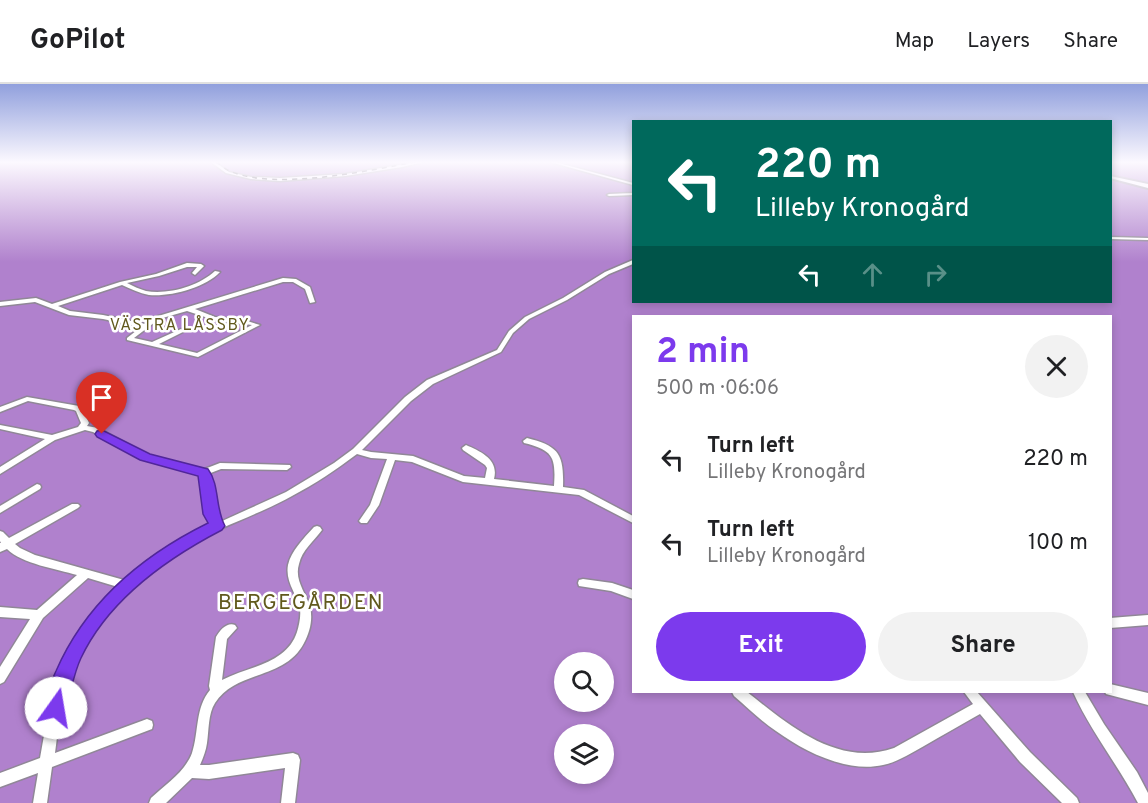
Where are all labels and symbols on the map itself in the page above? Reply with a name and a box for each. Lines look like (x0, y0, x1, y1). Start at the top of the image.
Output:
district label: VÄSTRA LÅSSBY (110, 315, 250, 336)
pin (76, 372, 127, 434)
district label: BERGEGÅRDEN (218, 590, 384, 617)
position arrow (24, 676, 88, 740)

